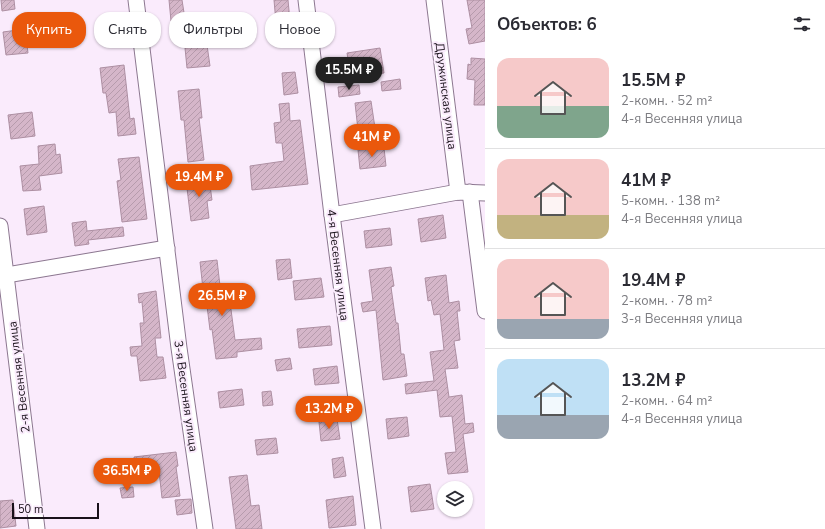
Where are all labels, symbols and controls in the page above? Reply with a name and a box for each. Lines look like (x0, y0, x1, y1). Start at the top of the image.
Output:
chip: Купить (12, 12, 86, 48)
chip: Снять (94, 12, 161, 48)
chip: Фильтры (169, 12, 257, 48)
chip: Новое (265, 12, 335, 48)
text: Объектов: 6 (497, 13, 597, 36)
icon: filters (791, 13, 813, 35)
street label: Дружинская улица (432, 42, 460, 150)
pin: 15.5M ₽ (312, 57, 386, 91)
text: 15.5M ₽ (324, 61, 374, 79)
text: 15.5M ₽ (621, 69, 685, 92)
icon: home (529, 74, 577, 122)
text: 2-комн. · 52 m² (621, 92, 712, 110)
text: 4-я Весенняя улица (621, 110, 743, 128)
pin: 41M ₽ (344, 124, 400, 158)
text: 41M ₽ (353, 128, 391, 146)
pin: 19.4M ₽ (162, 164, 236, 198)
text: 19.4M ₽ (174, 168, 224, 186)
text: 41M ₽ (621, 169, 671, 192)
icon: home (529, 175, 577, 223)
text: 5-комн. · 138 m² (621, 192, 720, 210)
street label: 4-я Весенняя улица (323, 208, 353, 322)
text: 4-я Весенняя улица (621, 210, 743, 228)
text: 19.4M ₽ (621, 269, 685, 292)
icon: home (529, 275, 577, 323)
pin: 26.5M ₽ (185, 283, 259, 317)
text: 26.5M ₽ (197, 287, 247, 305)
text: 2-комн. · 78 m² (621, 292, 712, 310)
text: 3-я Весенняя улица (621, 310, 743, 328)
street label: 2-я Весенняя улица (4, 320, 34, 434)
street label: 3-я Весенняя улица (170, 339, 202, 453)
text: 13.2M ₽ (621, 369, 685, 392)
icon: home (529, 375, 577, 423)
text: 2-комн. · 64 m² (621, 392, 712, 410)
pin: 13.2M ₽ (292, 396, 366, 430)
text: 13.2M ₽ (304, 400, 354, 418)
text: 4-я Весенняя улица (621, 410, 743, 428)
pin: 36.5M ₽ (90, 458, 164, 492)
text: 36.5M ₽ (102, 462, 152, 480)
map controls (437, 481, 473, 517)
button: layers (437, 481, 473, 517)
scale bar (12, 501, 99, 520)
text: 50 m (18, 502, 43, 517)

